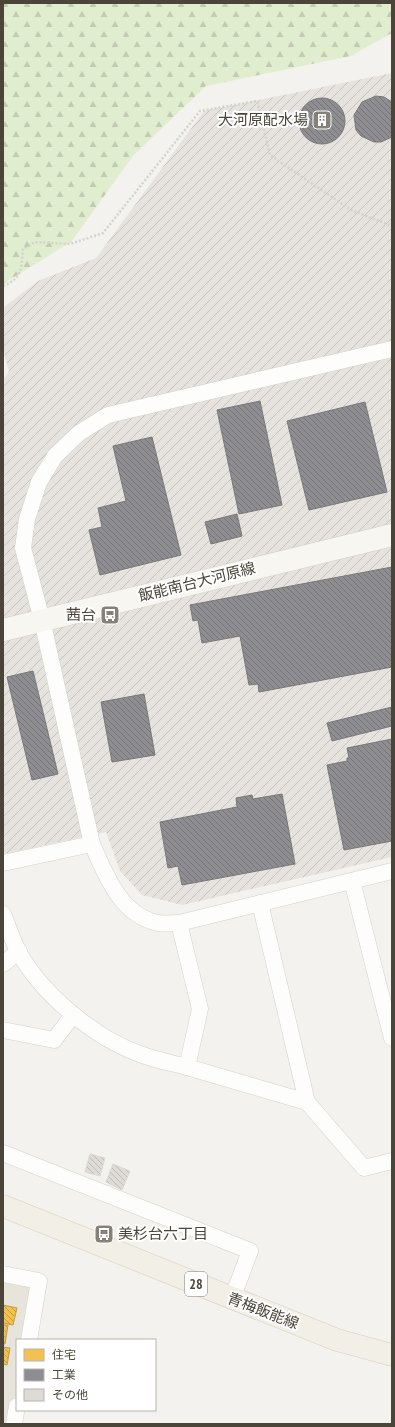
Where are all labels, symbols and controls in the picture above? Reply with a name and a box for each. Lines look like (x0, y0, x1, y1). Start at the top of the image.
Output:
building icon: 大河原配水場 (311, 109, 333, 131)
place label: 大河原配水場 (218, 110, 308, 129)
street label: 飯能南台大河原線 (136, 558, 257, 605)
bus stop icon: 茜台 (99, 604, 121, 626)
place label: 茜台 (66, 605, 96, 624)
bus stop icon: 美杉台六丁目 (93, 1223, 115, 1245)
place label: 美杉台六丁目 (118, 1224, 208, 1243)
road number: 28 (185, 1272, 207, 1296)
street label: 青梅飯能線 (225, 1288, 302, 1333)
legend (16, 1339, 156, 1411)
text: 住宅 (52, 1347, 76, 1362)
text: 工業 (52, 1367, 76, 1382)
text: その他 (52, 1387, 88, 1402)

